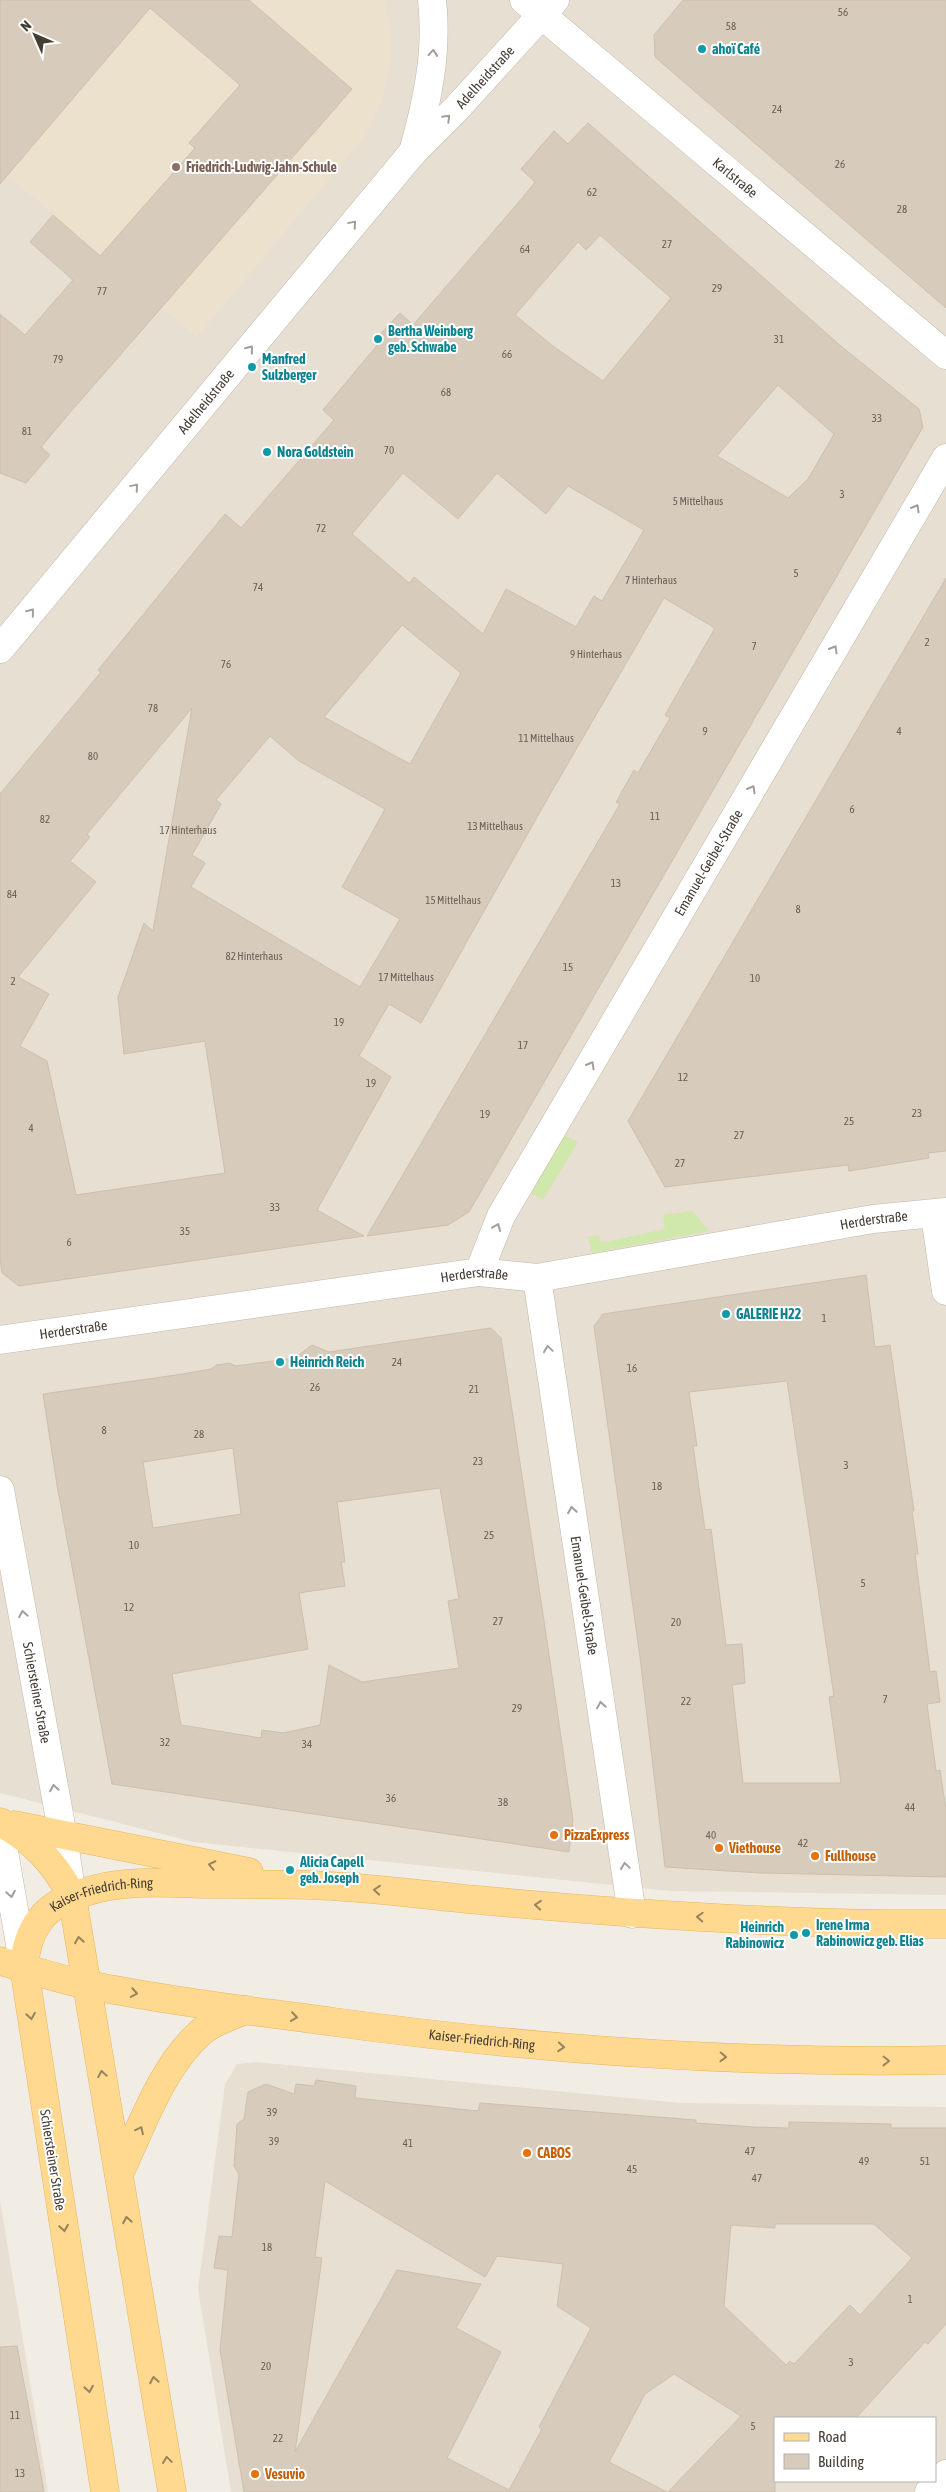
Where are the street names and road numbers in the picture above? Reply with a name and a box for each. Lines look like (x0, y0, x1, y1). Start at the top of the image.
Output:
street label: Adelheidstraße (453, 42, 518, 112)
street label: Karlstraße (710, 154, 761, 201)
street label: Adelheidstraße (174, 366, 237, 437)
street label: Emanuel-Geibel-Straße (671, 807, 746, 918)
street label: Herderstraße (839, 1208, 908, 1233)
street label: Herderstraße (439, 1264, 509, 1285)
street label: Herderstraße (38, 1317, 108, 1342)
street label: Emanuel-Geibel-Straße (568, 1535, 601, 1656)
street label: Schiersteiner Straße (20, 1641, 54, 1745)
street label: Kaiser-Friedrich-Ring (46, 1875, 153, 1915)
street label: Kaiser-Friedrich-Ring (428, 2026, 536, 2053)
street label: Schiersteiner Straße (37, 2108, 69, 2212)

